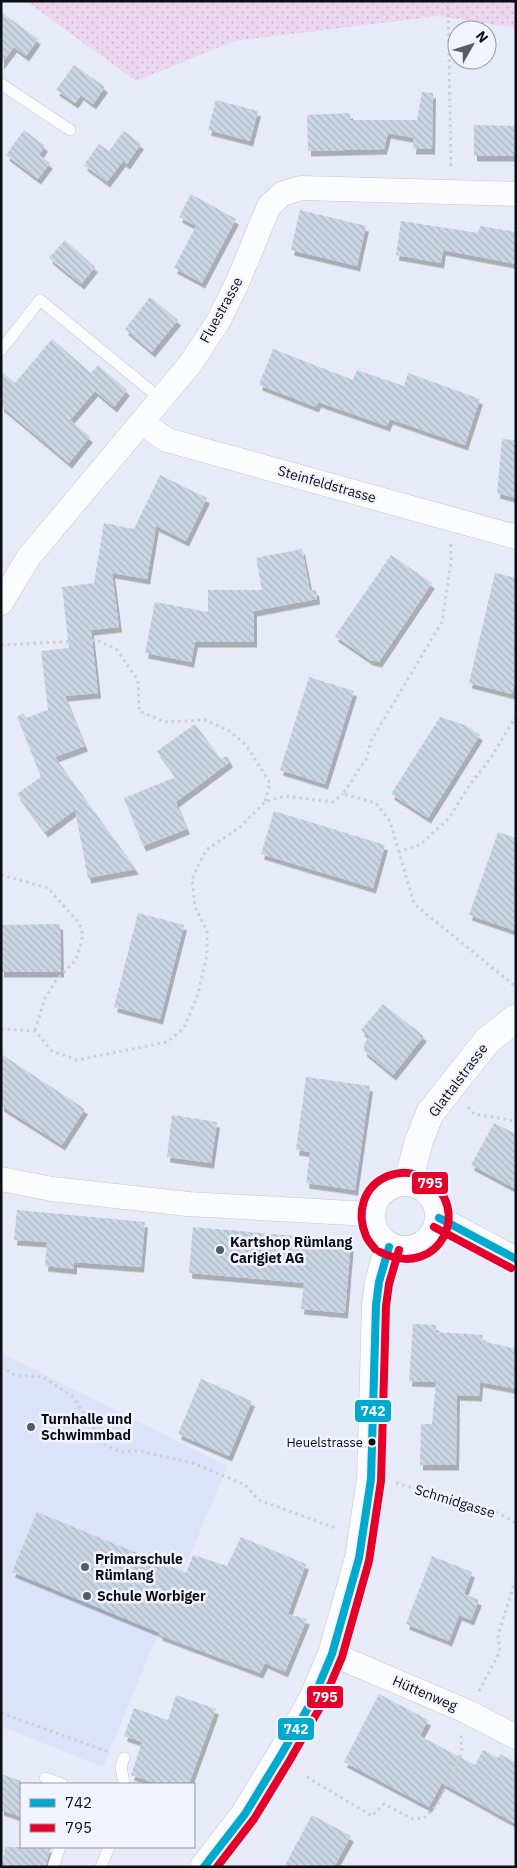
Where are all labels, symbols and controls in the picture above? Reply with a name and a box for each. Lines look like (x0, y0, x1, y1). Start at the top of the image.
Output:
north arrow (447, 20, 497, 70)
text: N (472, 27, 492, 46)
street label: Fluestrasse (196, 274, 247, 346)
street label: Steinfeldstrasse (276, 461, 379, 507)
street label: Glattalstrasse (425, 1039, 492, 1120)
line badge: 795 (411, 1171, 449, 1195)
text: 795 (417, 1174, 443, 1192)
place label: Kartshop Rümlang Carigiet AG (230, 1233, 353, 1267)
marker: Kartshop Rümlang Carigiet AG (214, 1244, 226, 1256)
line badge: 742 (354, 1399, 392, 1423)
text: 742 (360, 1402, 386, 1420)
place label: Turnhalle und Schwimmbad (41, 1410, 132, 1444)
marker: Turnhalle und Schwimmbad (25, 1421, 37, 1433)
place label: Heuelstrasse (286, 1434, 363, 1451)
marker: Heuelstrasse (367, 1437, 377, 1447)
street label: Schmidgasse (413, 1480, 498, 1522)
place label: Primarschule Rümlang (95, 1550, 183, 1584)
marker: Primarschule Rümlang (79, 1561, 91, 1573)
place label: Schule Worbiger (97, 1587, 206, 1605)
marker: Schule Worbiger (81, 1590, 93, 1602)
street label: Hüttenweg (390, 1671, 461, 1715)
line badge: 795 (306, 1685, 344, 1709)
text: 795 (312, 1688, 338, 1706)
line badge: 742 (277, 1717, 315, 1741)
text: 742 (283, 1720, 309, 1738)
legend (20, 1783, 195, 1848)
text: 742 (65, 1793, 92, 1812)
text: 795 (65, 1818, 92, 1837)

